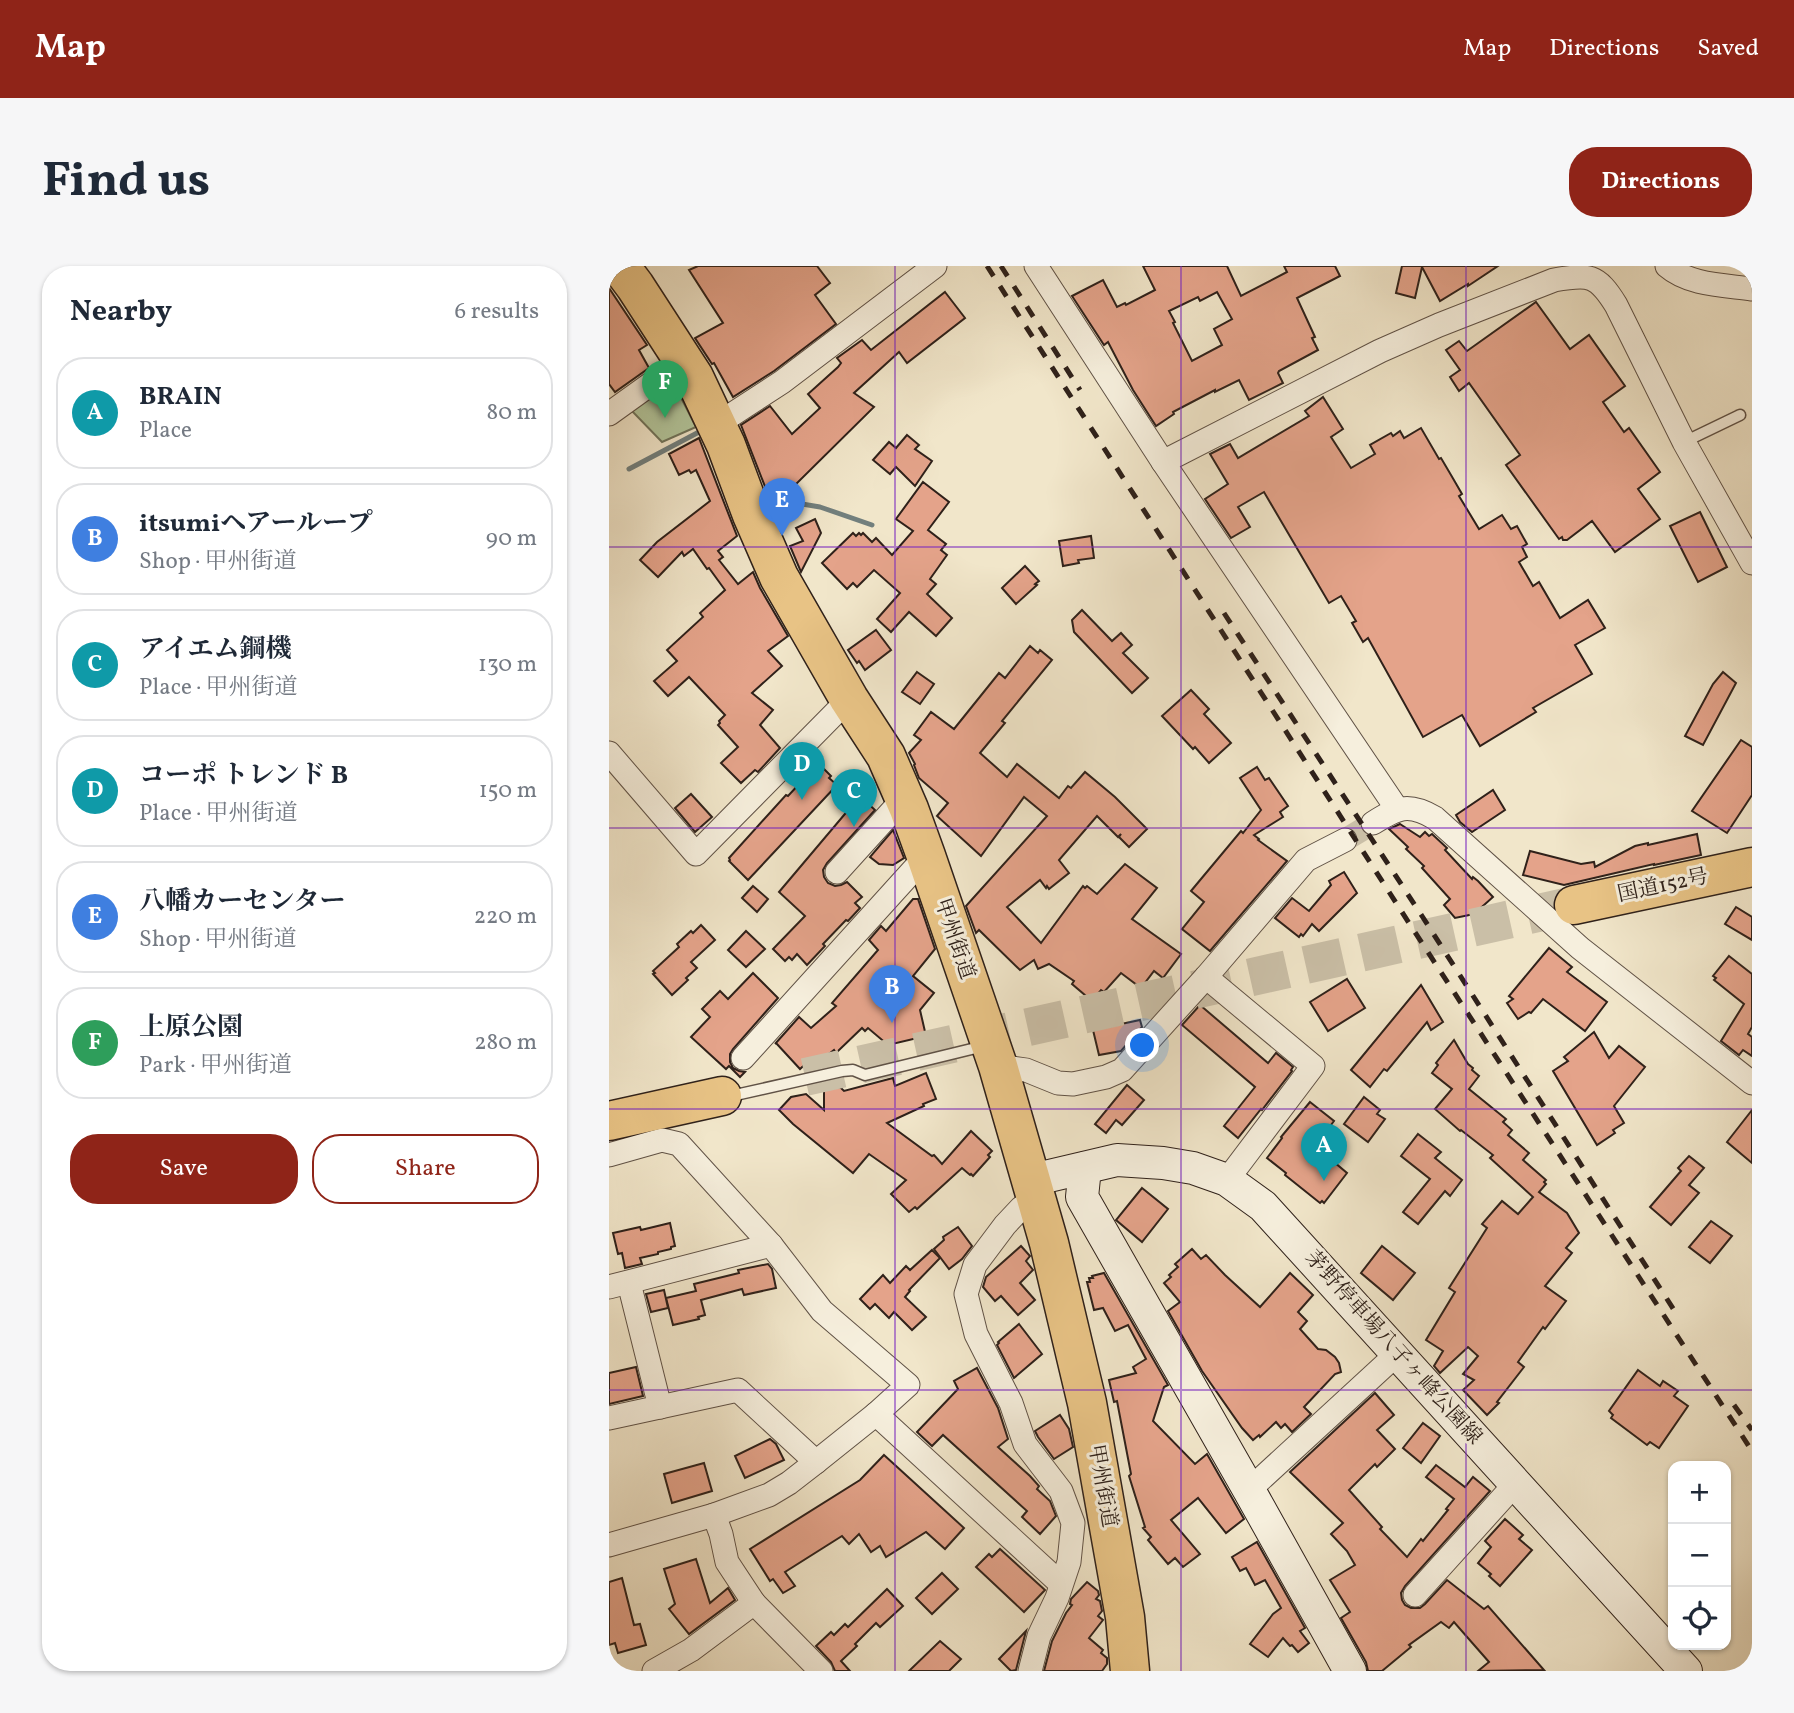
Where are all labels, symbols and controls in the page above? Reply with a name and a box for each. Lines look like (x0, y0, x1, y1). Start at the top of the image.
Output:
text: Map (35, 26, 106, 72)
text: Map (1463, 32, 1511, 66)
text: Directions (1549, 32, 1659, 66)
text: Saved (1697, 32, 1759, 66)
button: Directions (1569, 147, 1752, 217)
text: Find us (42, 148, 210, 217)
text: Nearby (70, 291, 172, 333)
text: 6 results (455, 296, 539, 328)
pin: F (642, 360, 688, 418)
text: BRAIN (139, 379, 222, 415)
text: A (87, 397, 103, 429)
text: 80 m (487, 397, 537, 429)
text: Place (139, 415, 192, 447)
pin: E (759, 478, 805, 536)
text: itsumiヘアーループ (139, 506, 373, 542)
text: B (87, 523, 103, 555)
text: 90 m (486, 523, 537, 555)
text: Shop · 甲州街道 (139, 546, 297, 578)
text: アイエム鋼機 (139, 632, 292, 668)
text: C (88, 649, 102, 681)
text: 130 m (478, 649, 537, 681)
text: Place · 甲州街道 (139, 672, 298, 704)
pin: D (779, 742, 825, 800)
text: コーポ トレンド B (139, 758, 348, 794)
pin: C (831, 769, 877, 827)
text: D (87, 775, 103, 807)
text: 150 m (479, 775, 537, 807)
text: Place · 甲州街道 (139, 798, 298, 830)
street label: 国道152号 (1615, 862, 1711, 910)
text: 八幡カーセンター (139, 884, 345, 920)
street label: 甲州街道 (927, 895, 981, 983)
text: E (88, 901, 102, 933)
text: 220 m (474, 901, 537, 933)
text: Shop · 甲州街道 (139, 924, 297, 956)
pin: B (869, 965, 915, 1023)
text: 上原公園 (139, 1010, 243, 1046)
text: F (88, 1027, 102, 1059)
text: 280 m (474, 1027, 537, 1059)
your location (1125, 1028, 1159, 1062)
text: Park · 甲州街道 (139, 1050, 292, 1082)
pin: A (1301, 1123, 1347, 1181)
button: Save (70, 1134, 298, 1204)
button: Share (312, 1134, 539, 1204)
street label: 茅野停車場八子ヶ峰公園線 (1298, 1245, 1488, 1451)
street label: 甲州街道 (1080, 1442, 1124, 1530)
map controls (1668, 1461, 1731, 1650)
button: + (1668, 1461, 1731, 1524)
button: − (1668, 1524, 1731, 1587)
button: locate (1668, 1587, 1731, 1650)

